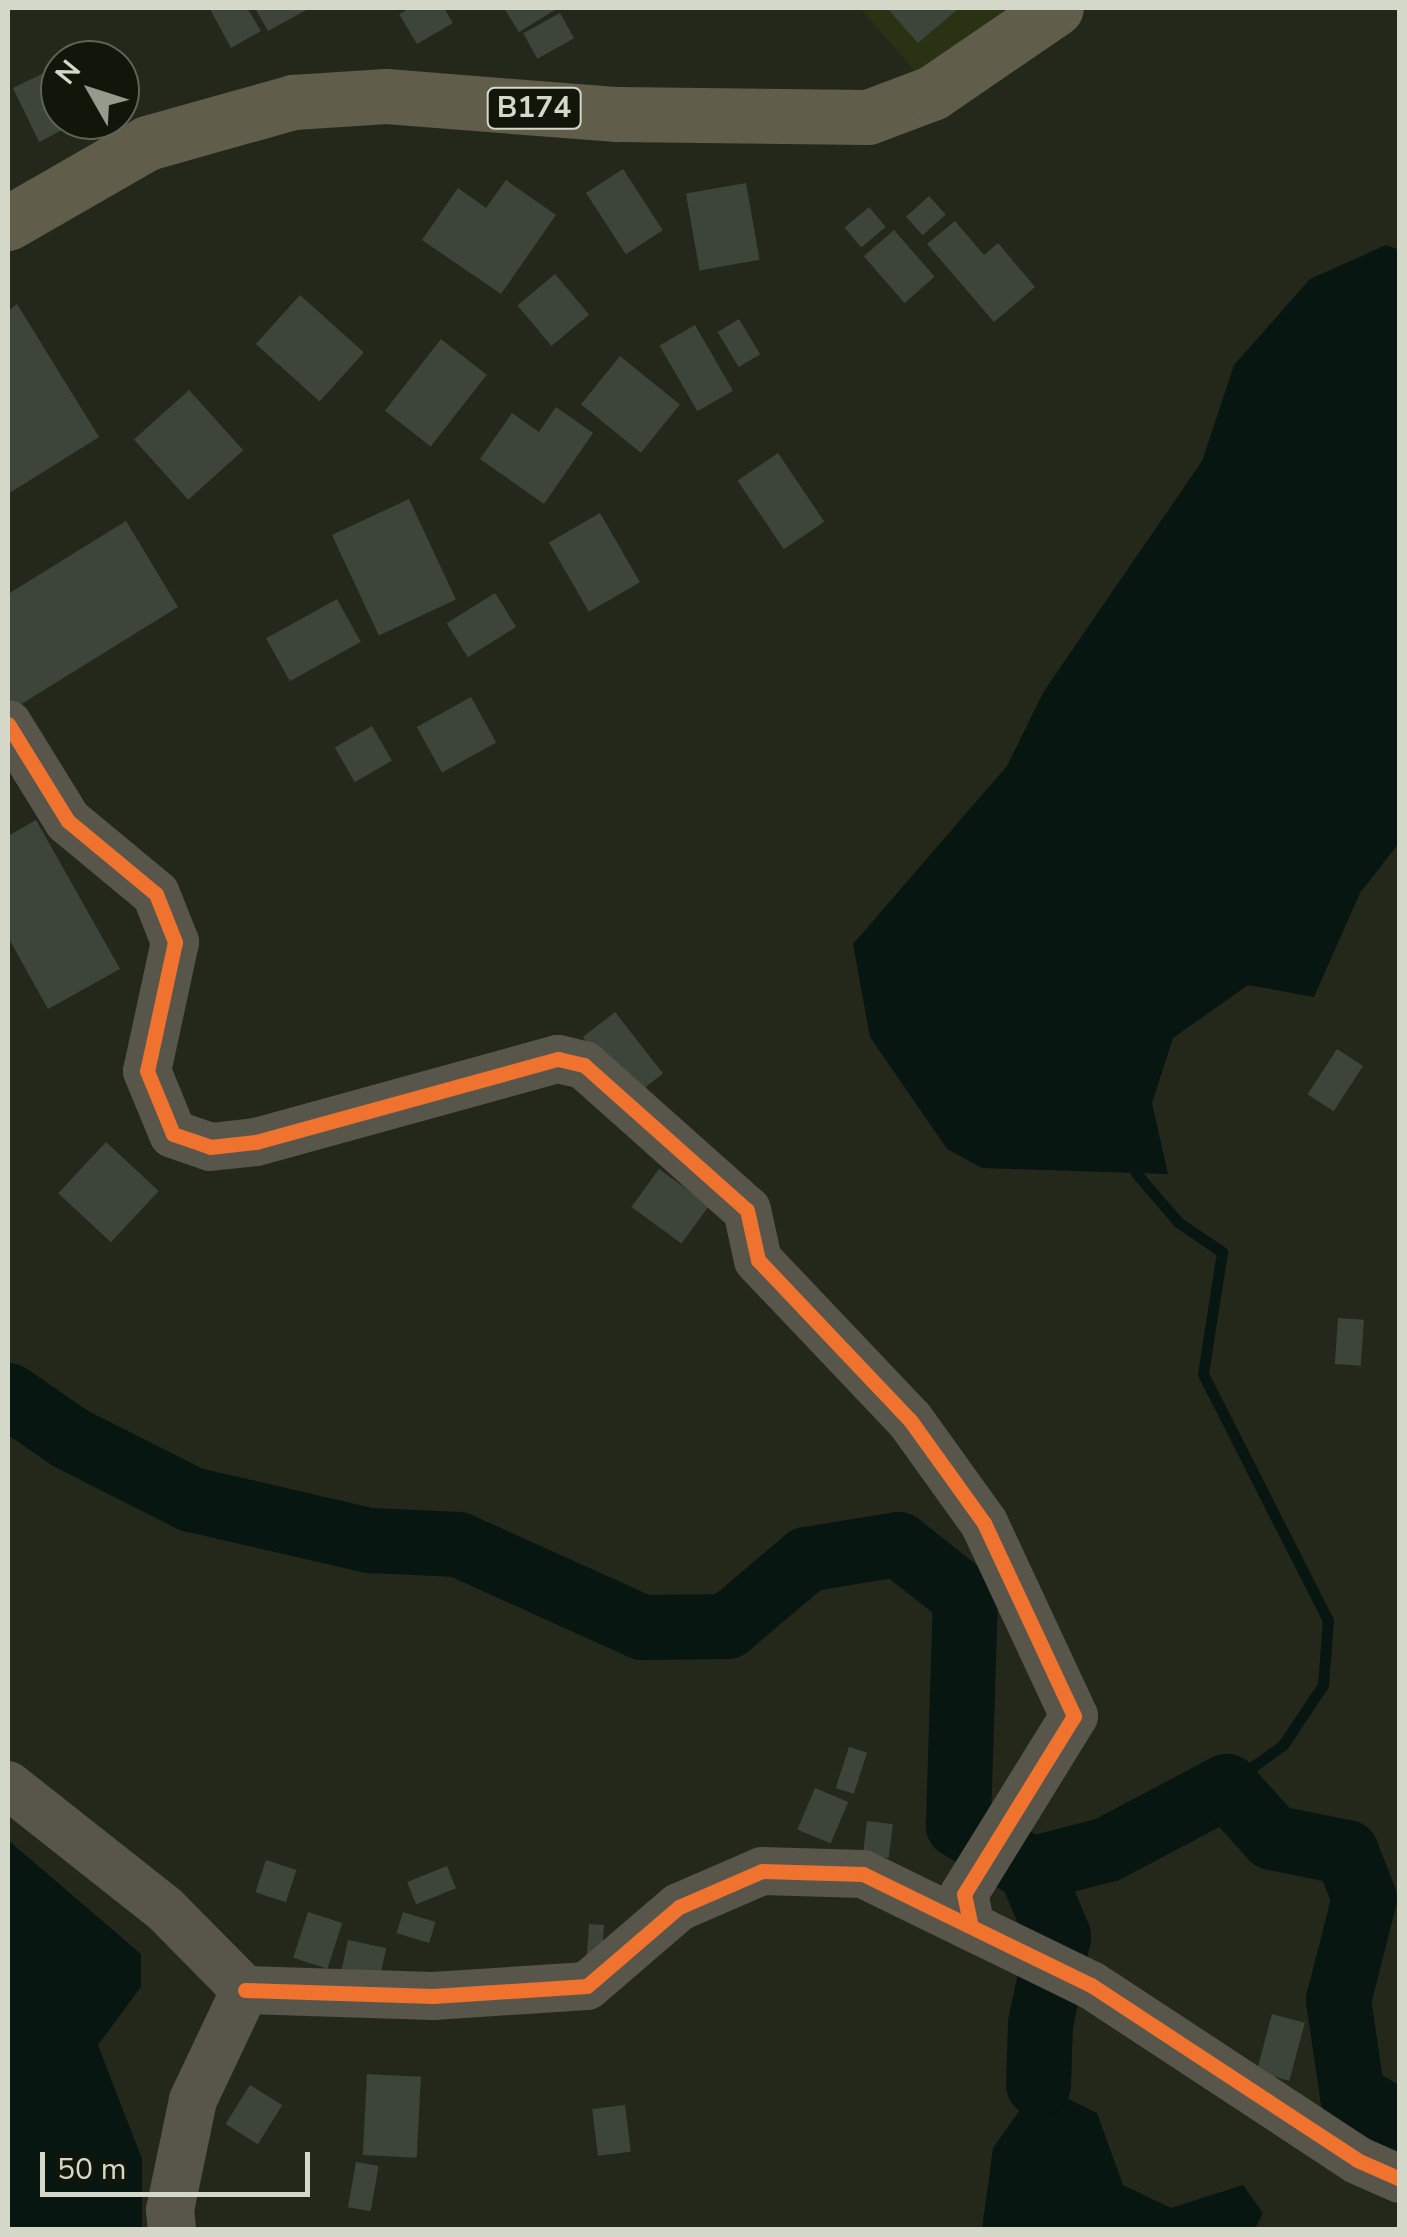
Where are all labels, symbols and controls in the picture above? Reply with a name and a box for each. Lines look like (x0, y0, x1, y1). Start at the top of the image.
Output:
north arrow (40, 40, 140, 140)
text: N (47, 52, 90, 92)
road number: B174 (486, 83, 582, 133)
scale bar (45, 2132, 315, 2194)
text: 50 m (57, 2149, 126, 2190)

